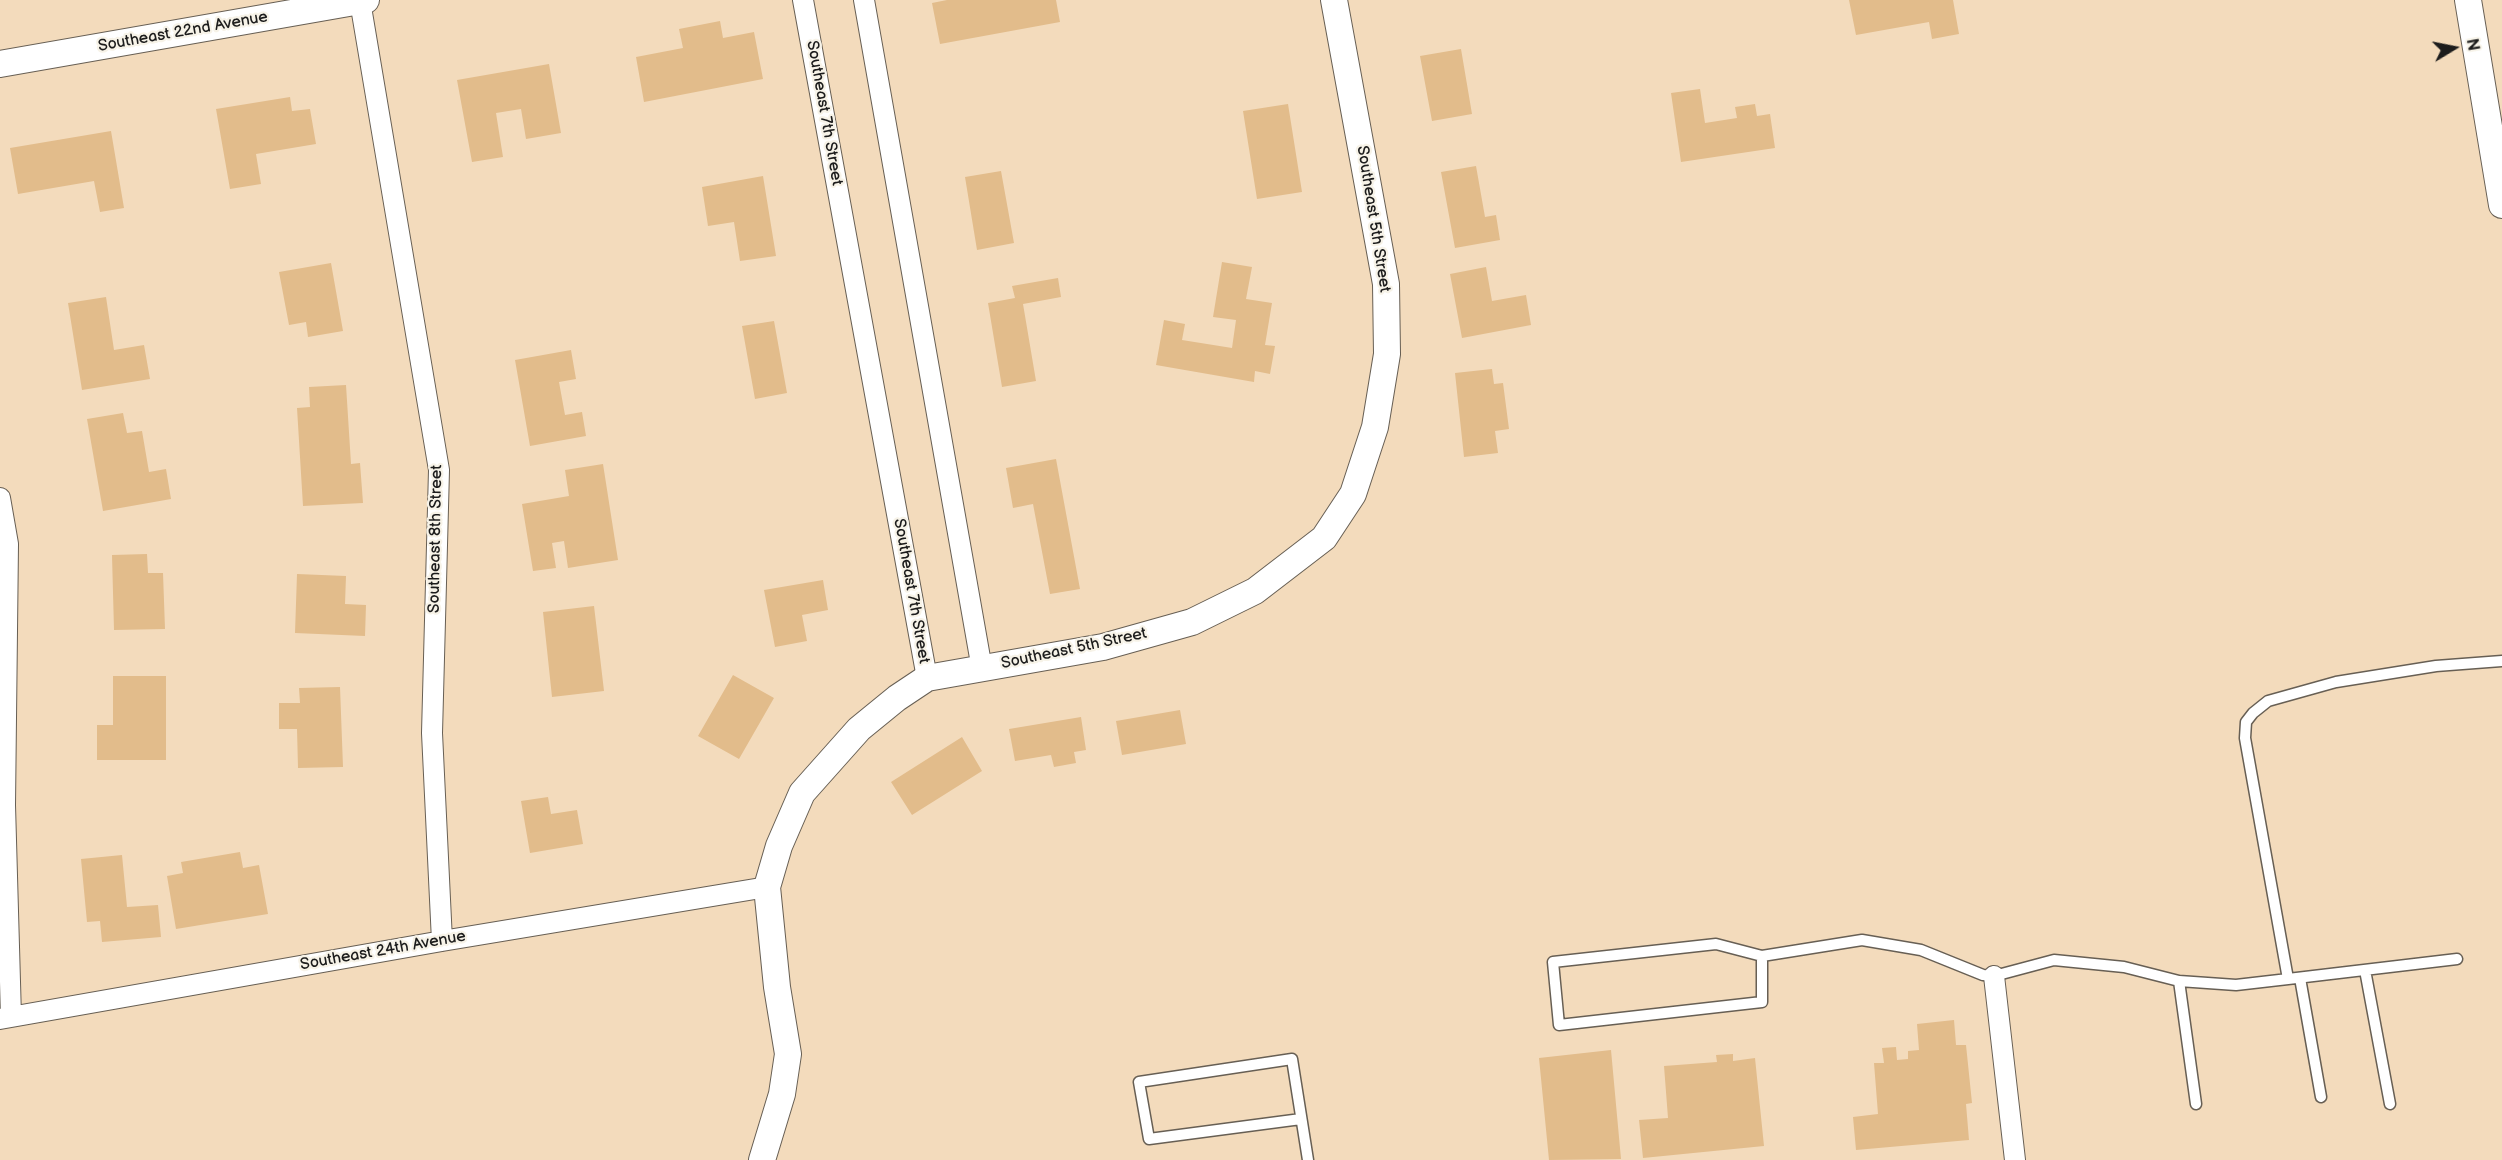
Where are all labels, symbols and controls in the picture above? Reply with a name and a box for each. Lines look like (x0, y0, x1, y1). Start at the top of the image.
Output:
street label: Southeast 22nd Avenue (97, 8, 269, 56)
north arrow (2424, 18, 2484, 78)
text: N (2462, 37, 2483, 52)
street label: Southeast 7th Street (802, 39, 846, 187)
street label: Southeast 5th Street (1352, 144, 1394, 294)
street label: Southeast 8th Street (425, 465, 447, 613)
street label: Southeast 7th Street (889, 517, 933, 665)
street label: Southeast 5th Street (1000, 624, 1148, 674)
street label: Southeast 24th Avenue (299, 927, 467, 975)

